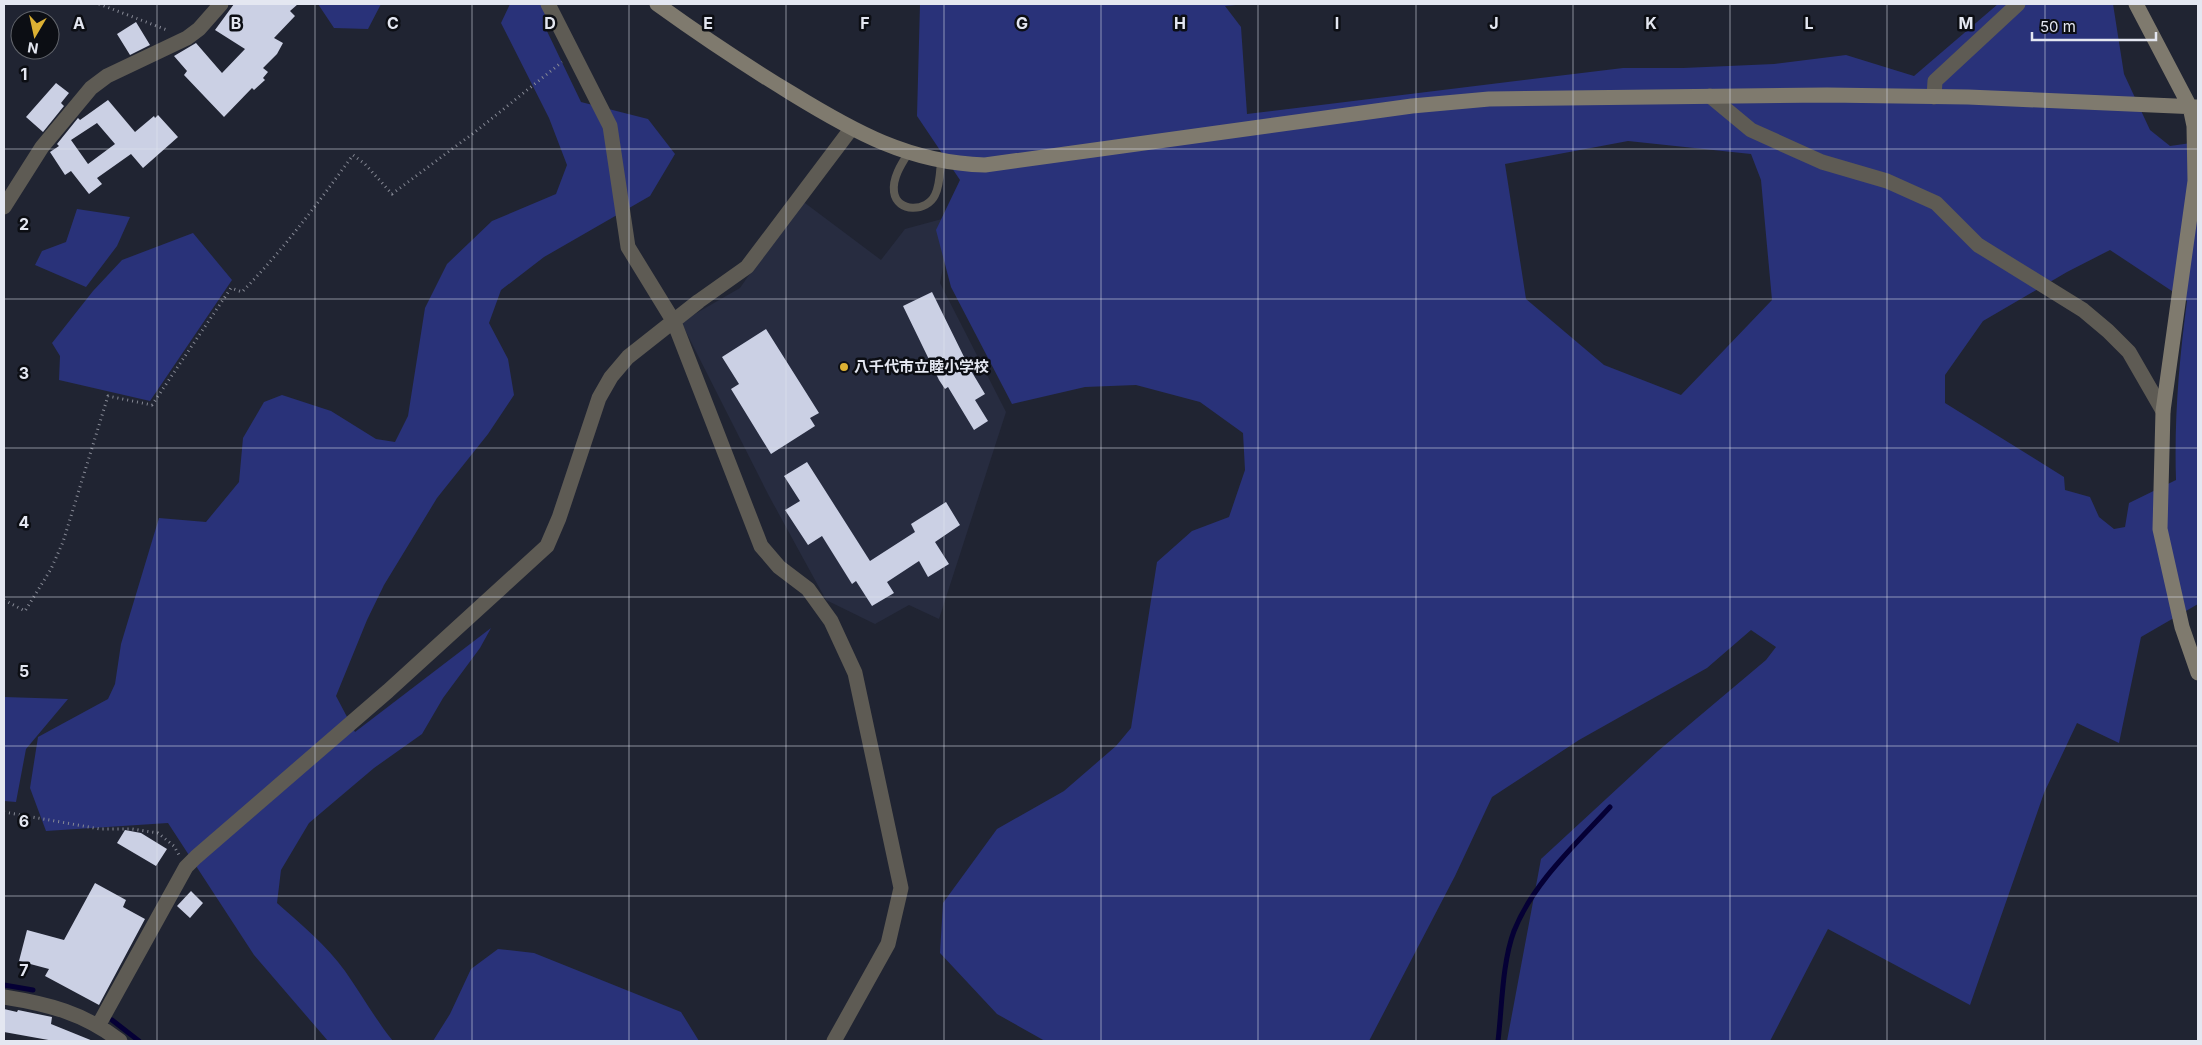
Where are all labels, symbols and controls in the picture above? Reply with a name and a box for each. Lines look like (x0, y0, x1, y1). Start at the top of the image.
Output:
north arrow (10, 10, 60, 60)
scale bar (2032, 10, 2156, 42)
text: A (73, 13, 85, 33)
text: B (231, 13, 241, 33)
text: C (387, 13, 399, 33)
text: D (544, 13, 556, 33)
text: E (703, 13, 713, 33)
text: F (860, 13, 870, 33)
text: G (1016, 13, 1028, 33)
text: H (1174, 13, 1186, 33)
text: I (1335, 13, 1339, 33)
text: J (1489, 13, 1499, 33)
text: K (1645, 13, 1657, 33)
text: L (1804, 13, 1814, 33)
text: M (1959, 13, 1973, 33)
text: 50 m (2040, 17, 2076, 36)
text: N (26, 39, 39, 58)
text: 1 (21, 64, 27, 84)
text: 2 (19, 214, 29, 234)
place label: 八千代市立睦小学校 (854, 357, 989, 376)
marker: 八千代市立睦小学校 (838, 361, 850, 373)
text: 3 (19, 363, 29, 383)
text: 4 (19, 512, 30, 532)
text: 5 (19, 661, 29, 681)
text: 6 (19, 811, 29, 831)
text: 7 (19, 960, 29, 980)

